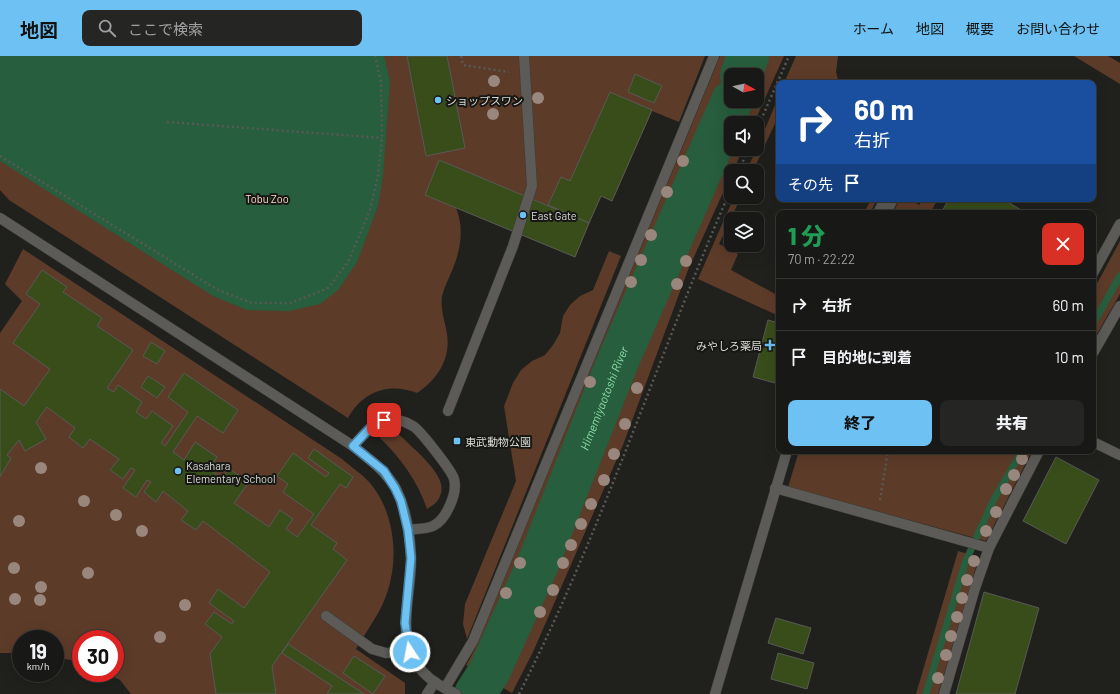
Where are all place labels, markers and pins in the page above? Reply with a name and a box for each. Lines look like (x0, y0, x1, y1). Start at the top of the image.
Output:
place label: ショップスワン (446, 94, 523, 107)
marker: ショップスワン (433, 95, 443, 105)
place label: East Gate (531, 209, 577, 222)
marker: East Gate (518, 210, 528, 220)
place label: みやしろ薬局 (696, 339, 762, 352)
marker: みやしろ薬局 (765, 340, 775, 350)
pin (367, 403, 401, 437)
place label: 東武動物公園 (465, 435, 531, 448)
marker: 東武動物公園 (452, 436, 462, 446)
place label: Kasahara Elementary School (186, 459, 276, 485)
marker: Kasahara Elementary School (173, 466, 183, 476)

